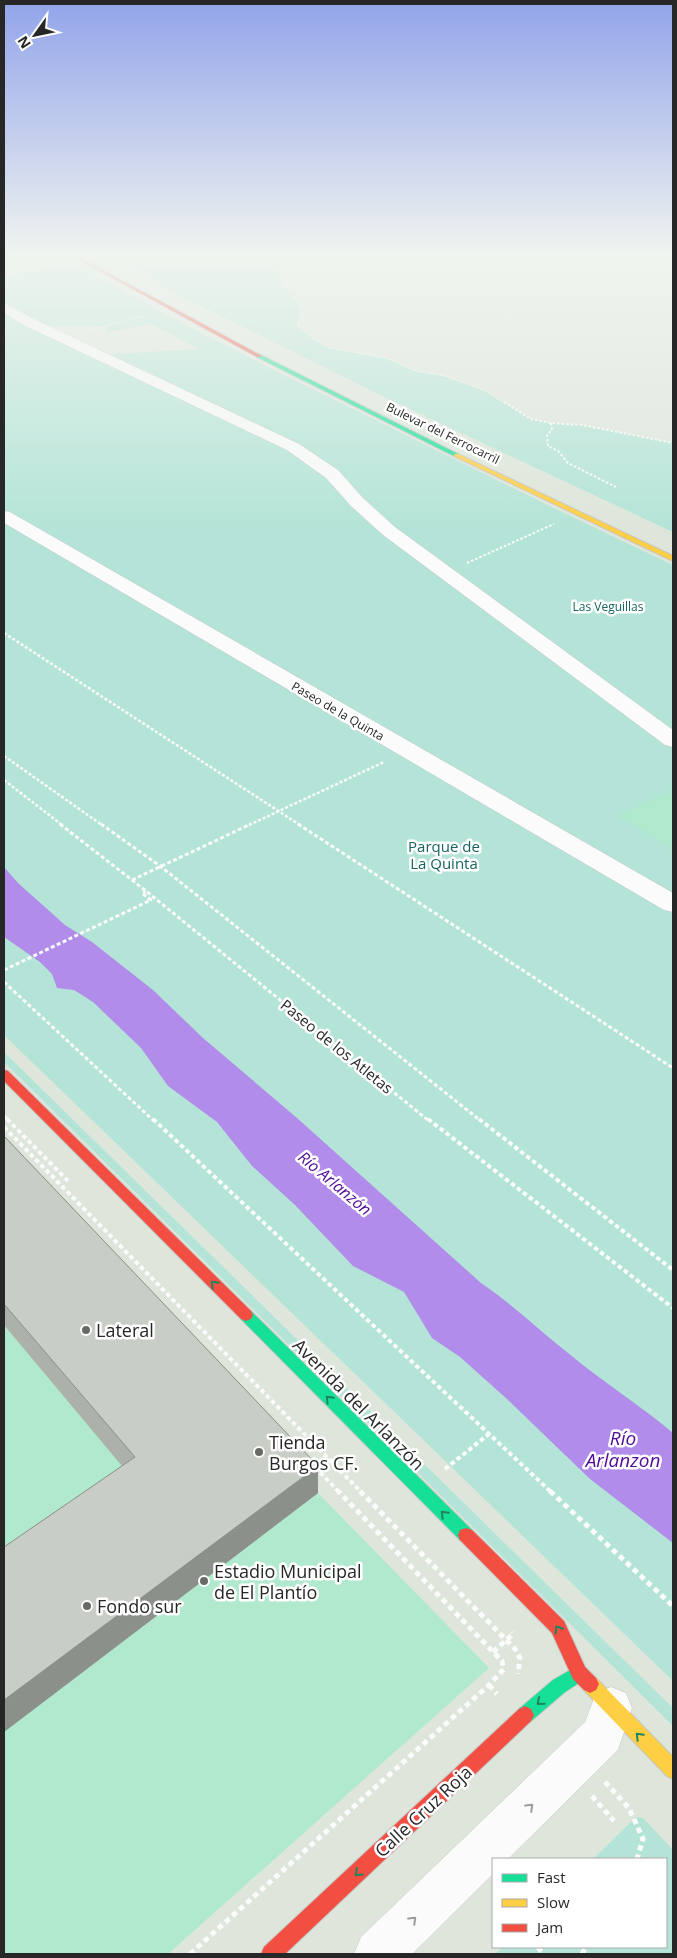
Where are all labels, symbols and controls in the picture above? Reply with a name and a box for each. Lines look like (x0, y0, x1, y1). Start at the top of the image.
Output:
north arrow (10, 10, 60, 60)
text: N (13, 32, 35, 52)
street label: Bulevar del Ferrocarril (384, 398, 502, 468)
park label: Las Veguillas (572, 598, 644, 615)
street label: Paseo de la Quinta (288, 677, 388, 745)
park label: Parque de La Quinta (408, 836, 480, 873)
street label: Paseo de los Atletas (277, 994, 397, 1098)
water label: Río Arlanzón (294, 1146, 376, 1220)
one-way arrow (211, 1281, 220, 1290)
place label: Lateral (96, 1318, 154, 1342)
marker: Lateral (80, 1324, 92, 1336)
street label: Avenida del Arlanzón (288, 1333, 430, 1475)
one-way arrow (326, 1396, 335, 1405)
water label: Río Arlanzon (584, 1425, 660, 1473)
place label: Tienda Burgos CF. (269, 1430, 358, 1475)
marker: Tienda Burgos CF. (253, 1446, 265, 1458)
one-way arrow (441, 1511, 450, 1520)
place label: Estadio Municipal de El Plantío (214, 1559, 362, 1604)
marker: Estadio Municipal de El Plantío (198, 1575, 210, 1587)
place label: Fondo sur (97, 1594, 182, 1618)
marker: Fondo sur (81, 1600, 93, 1612)
one-way arrow (554, 1626, 564, 1635)
one-way arrow (536, 1696, 545, 1705)
one-way arrow (636, 1732, 645, 1741)
street label: Calle Cruz Roja (369, 1760, 477, 1862)
one-way arrow (524, 1804, 533, 1813)
legend (492, 1858, 667, 1948)
one-way arrow (354, 1867, 363, 1876)
text: Fast (537, 1867, 566, 1887)
text: Slow (537, 1892, 570, 1912)
one-way arrow (408, 1917, 417, 1926)
text: Jam (535, 1917, 563, 1937)

